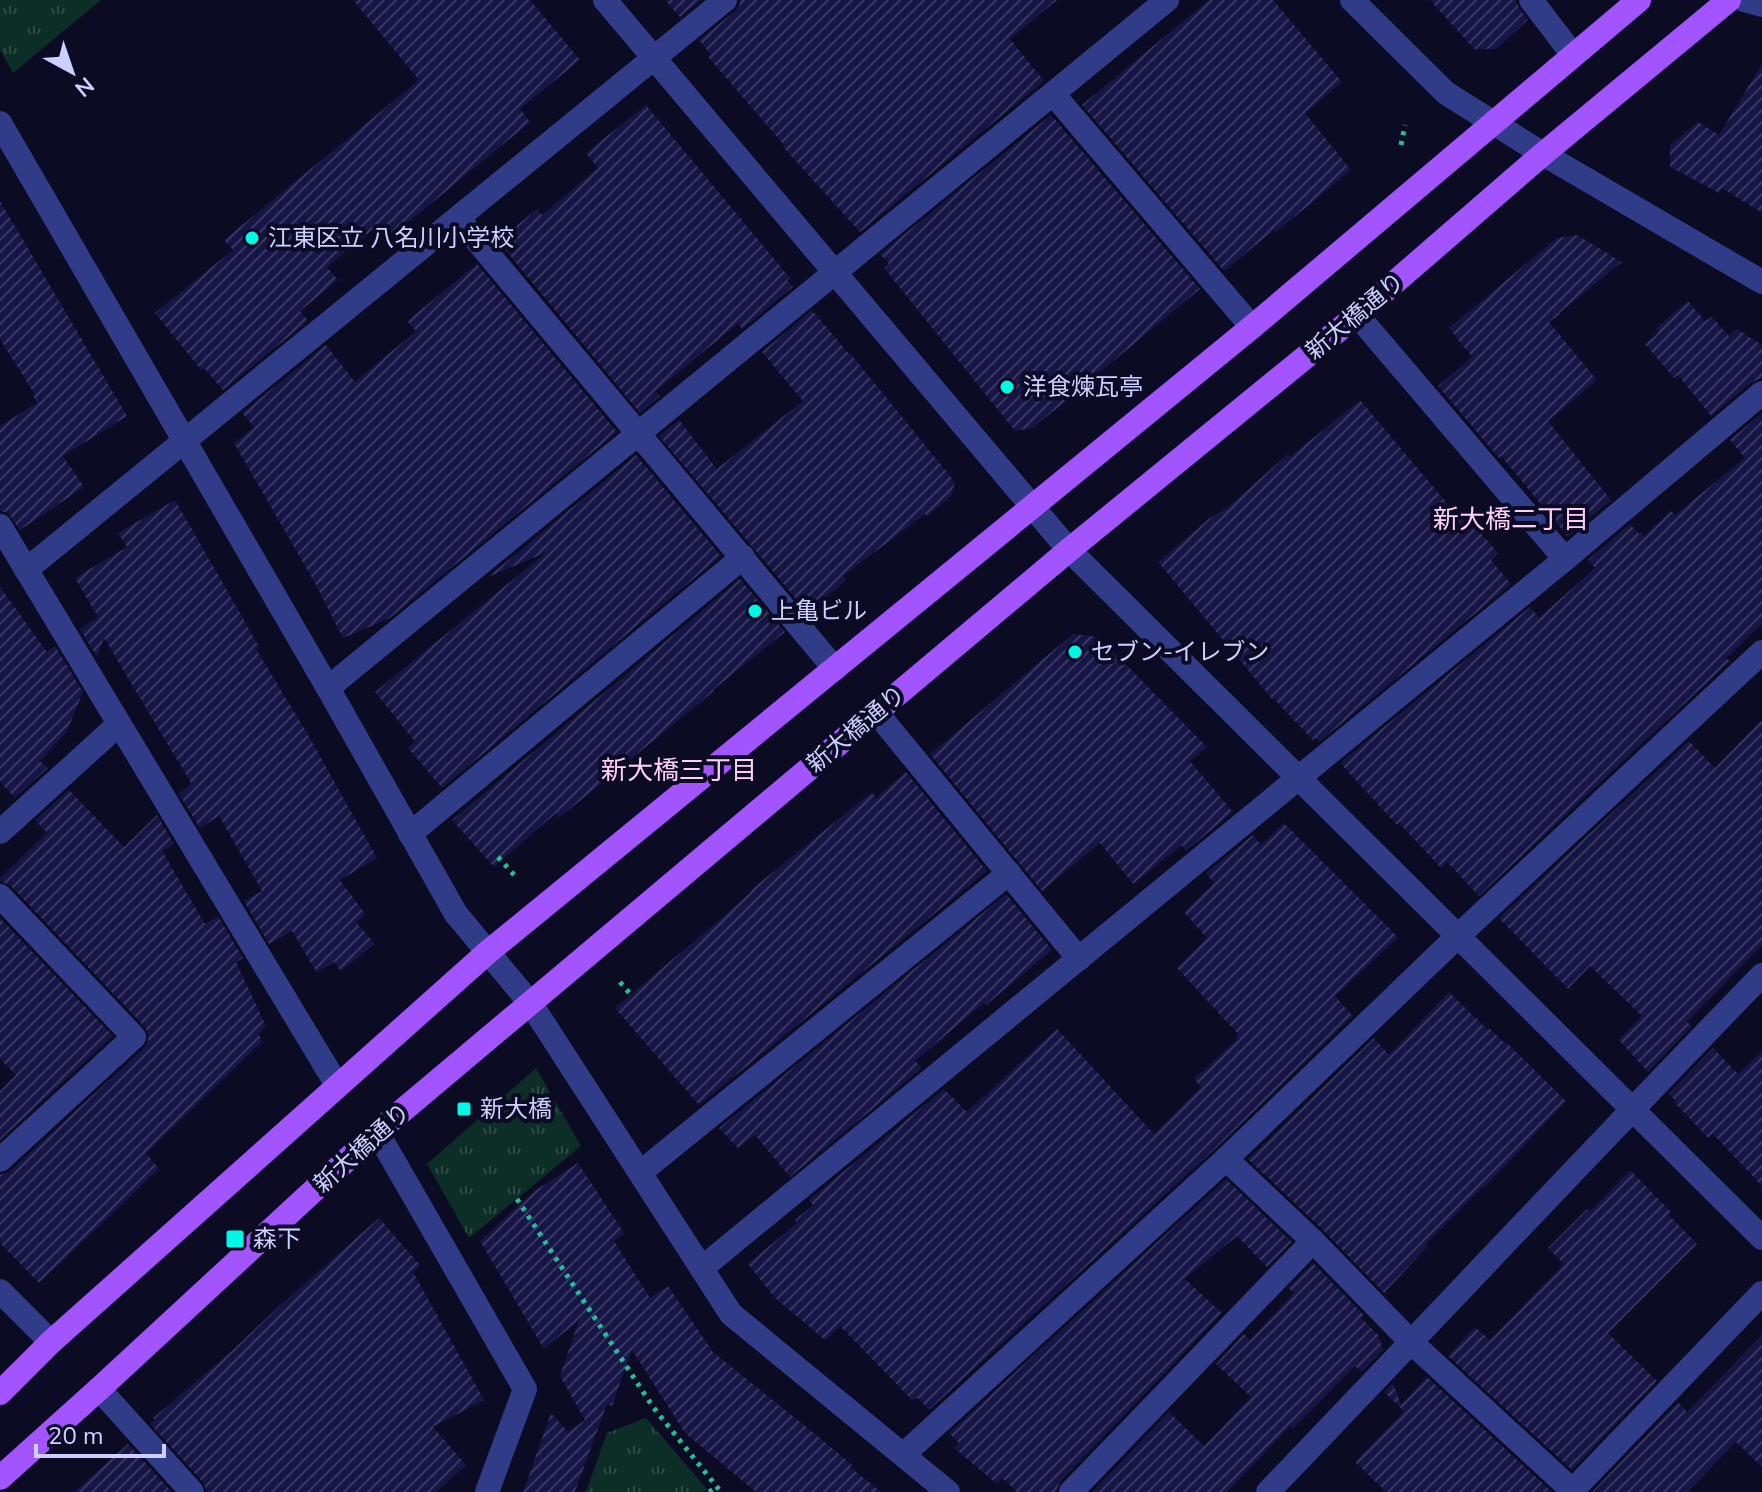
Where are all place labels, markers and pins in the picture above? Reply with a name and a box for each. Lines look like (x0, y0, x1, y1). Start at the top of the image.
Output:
place label: 江東区立 八名川小学校 (268, 222, 514, 254)
marker: 江東区立 八名川小学校 (243, 229, 261, 247)
place label: 洋食煉瓦亭 (1023, 371, 1143, 403)
marker: 洋食煉瓦亭 (998, 378, 1016, 396)
place label: 上亀ビル (771, 595, 867, 627)
marker: 上亀ビル (746, 602, 764, 620)
place label: セブン-イレブン (1091, 636, 1269, 668)
marker: セブン-イレブン (1066, 643, 1084, 661)
place label: 新大橋 (480, 1093, 552, 1125)
marker: 新大橋 (455, 1100, 473, 1118)
place label: 森下 (253, 1223, 301, 1255)
marker: 森下 (224, 1228, 246, 1250)

